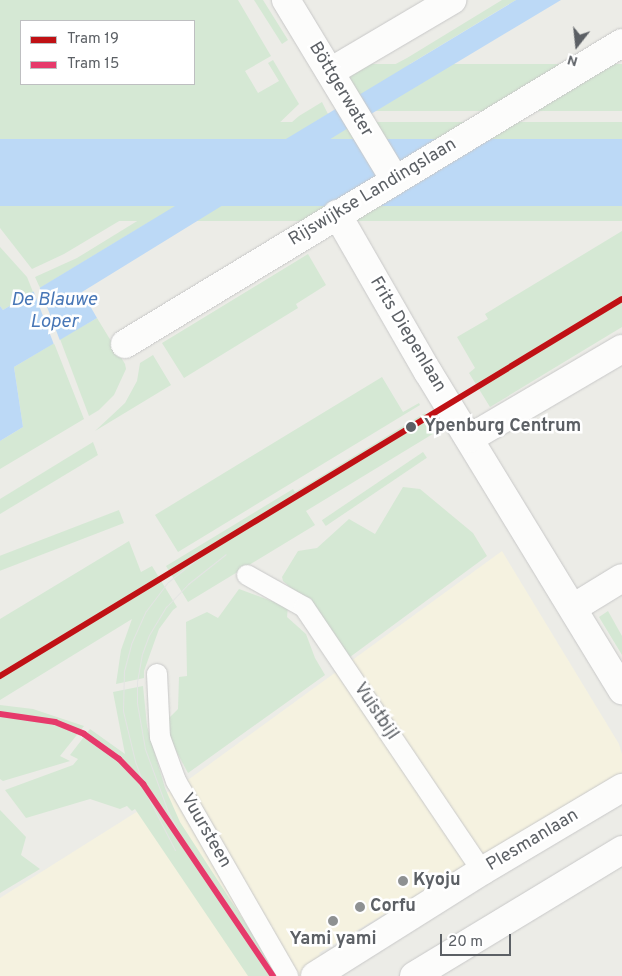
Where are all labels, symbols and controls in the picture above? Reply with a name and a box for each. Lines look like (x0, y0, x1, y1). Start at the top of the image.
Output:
legend (20, 20, 195, 85)
north arrow (552, 20, 602, 70)
text: Tram 19 (67, 30, 119, 49)
street label: Böttgerwater (303, 39, 377, 141)
text: N (566, 50, 580, 69)
text: Tram 15 (67, 55, 119, 74)
street label: Rijswijkse Landingslaan (285, 134, 461, 252)
street label: Frits Diepenlaan (364, 273, 450, 397)
water label: De Blauwe Loper (11, 290, 97, 334)
place label: Ypenburg Centrum (424, 416, 581, 438)
marker: Ypenburg Centrum (402, 418, 420, 436)
street label: Vuistbijl (348, 679, 402, 745)
street label: Vuursteen (175, 790, 235, 872)
street label: Plesmanlaan (483, 805, 583, 877)
place label: Kyoju (413, 870, 461, 892)
marker: Kyoju (397, 875, 409, 887)
place label: Corfu (370, 896, 416, 918)
marker: Corfu (354, 901, 366, 913)
marker: Yami yami (327, 915, 339, 927)
scale bar (442, 924, 513, 956)
place label: Yami yami (289, 929, 377, 951)
text: 20 m (448, 933, 483, 952)

